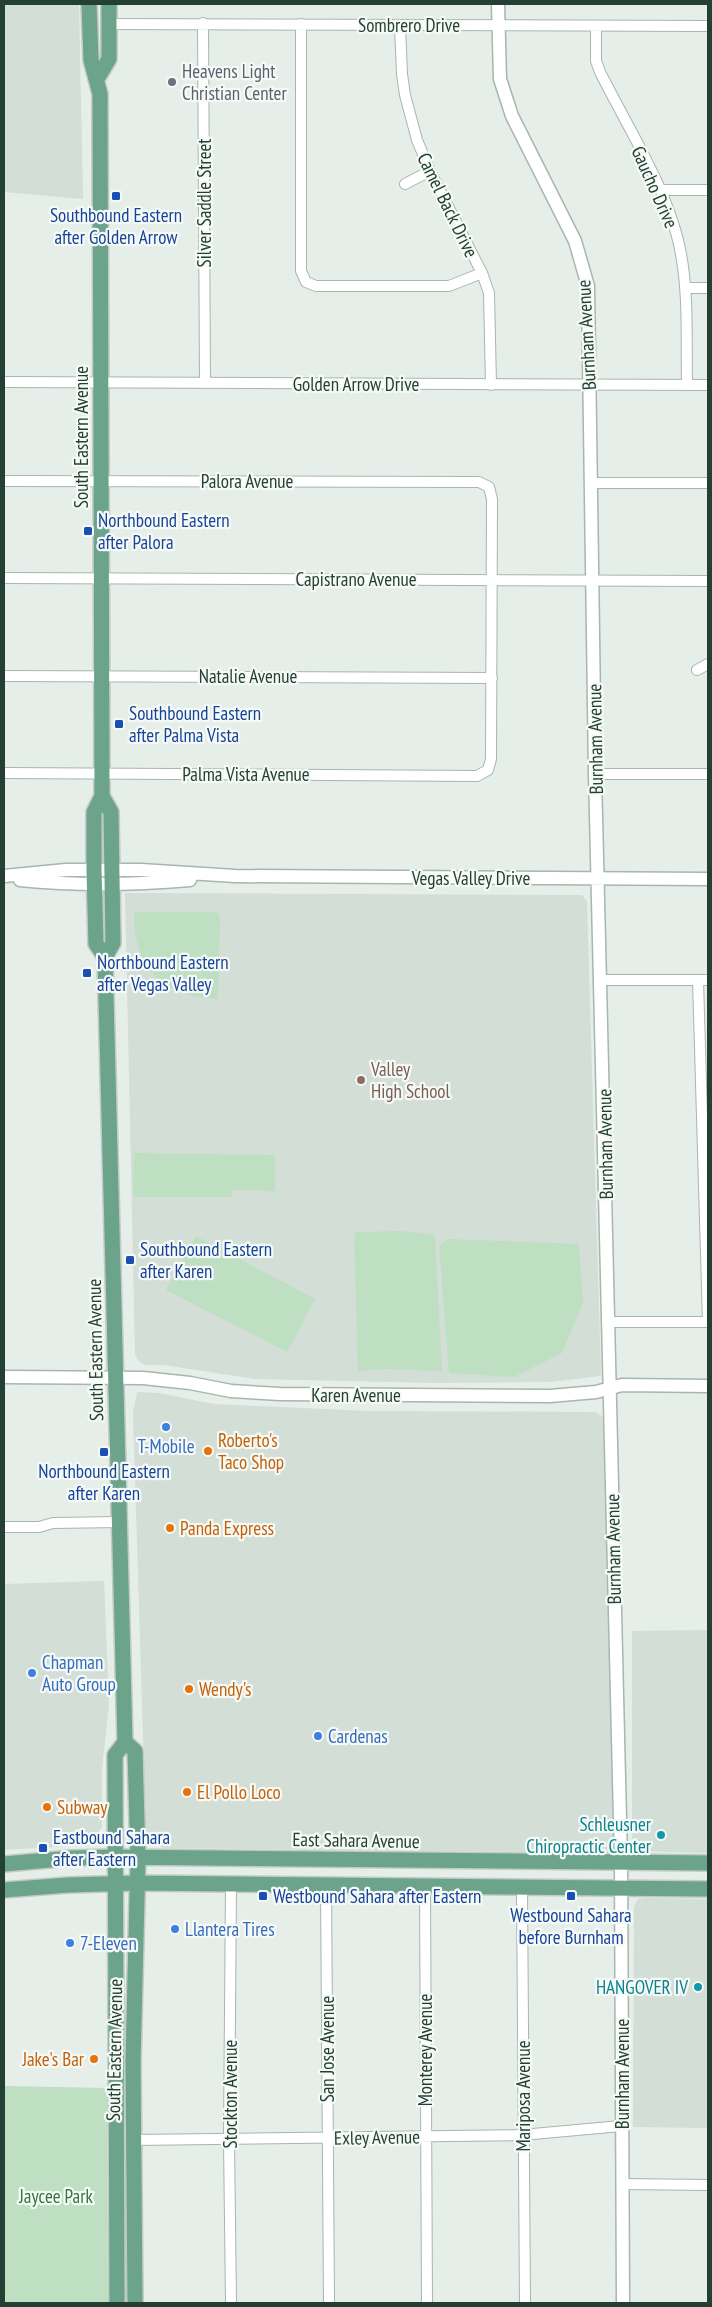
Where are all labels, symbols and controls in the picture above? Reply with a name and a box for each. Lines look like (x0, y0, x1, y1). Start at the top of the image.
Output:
street label: Sombrero Drive (358, 13, 460, 37)
place label: Heavens Light Christian Center (182, 59, 287, 105)
marker: Heavens Light Christian Center (166, 76, 178, 88)
street label: Silver Saddle Street (192, 138, 216, 267)
street label: Gaucho Drive (626, 142, 684, 232)
street label: Camel Back Drive (412, 149, 484, 261)
marker: Southbound Eastern after Golden Arrow (110, 190, 122, 202)
place label: Southbound Eastern after Golden Arrow (50, 203, 182, 249)
street label: Burnham Avenue (571, 279, 601, 391)
street label: South Eastern Avenue (69, 366, 93, 508)
street label: Golden Arrow Drive (293, 372, 420, 396)
street label: Palora Avenue (201, 469, 293, 493)
place label: Northbound Eastern after Palora (98, 508, 230, 554)
marker: Northbound Eastern after Palora (82, 525, 94, 537)
street label: Capistrano Avenue (295, 567, 417, 591)
street label: Natalie Avenue (199, 664, 297, 688)
street label: Burnham Avenue (582, 683, 608, 795)
place label: Southbound Eastern after Palma Vista (129, 701, 261, 747)
marker: Southbound Eastern after Palma Vista (113, 718, 125, 730)
street label: Palma Vista Avenue (182, 762, 310, 786)
street label: Vegas Valley Drive (411, 866, 530, 890)
place label: Northbound Eastern after Vegas Valley (97, 950, 229, 996)
marker: Northbound Eastern after Vegas Valley (81, 967, 93, 979)
place label: Valley High School (370, 1057, 451, 1103)
marker: Valley High School (355, 1074, 367, 1086)
street label: Burnham Avenue (592, 1088, 618, 1200)
place label: Southbound Eastern after Karen (140, 1237, 272, 1283)
marker: Southbound Eastern after Karen (124, 1254, 136, 1266)
street label: South Eastern Avenue (82, 1278, 108, 1421)
street label: Karen Avenue (311, 1383, 401, 1407)
marker: T-Mobile (160, 1421, 172, 1433)
place label: Roberto's Taco Shop (218, 1428, 284, 1474)
place label: T-Mobile (137, 1434, 195, 1458)
marker: Roberto's Taco Shop (202, 1445, 214, 1457)
marker: Northbound Eastern after Karen (98, 1446, 110, 1458)
place label: Northbound Eastern after Karen (38, 1459, 170, 1505)
street label: Burnham Avenue (600, 1493, 626, 1605)
place label: Panda Express (180, 1516, 274, 1540)
marker: Panda Express (164, 1522, 176, 1534)
place label: Chapman Auto Group (42, 1650, 116, 1696)
marker: Chapman Auto Group (26, 1667, 38, 1679)
place label: Wendy's (199, 1677, 252, 1701)
marker: Wendy's (183, 1683, 195, 1695)
place label: Cardenas (328, 1724, 388, 1748)
marker: Cardenas (312, 1730, 324, 1742)
place label: El Pollo Loco (197, 1780, 281, 1804)
marker: El Pollo Loco (181, 1786, 193, 1798)
place label: Subway (57, 1795, 108, 1819)
marker: Subway (41, 1801, 53, 1813)
place label: Schleusner Chiropractic Center (526, 1812, 652, 1858)
place label: Eastbound Sahara after Eastern (53, 1825, 170, 1871)
street label: East Sahara Avenue (292, 1827, 420, 1853)
marker: Schleusner Chiropractic Center (655, 1829, 667, 1841)
marker: Eastbound Sahara after Eastern (37, 1842, 49, 1854)
place label: Westbound Sahara after Eastern (273, 1884, 481, 1908)
marker: Westbound Sahara after Eastern (257, 1890, 269, 1902)
marker: Westbound Sahara before Burnham (565, 1890, 577, 1902)
place label: Westbound Sahara before Burnham (510, 1903, 632, 1949)
place label: Llantera Tires (185, 1917, 275, 1941)
marker: Llantera Tires (169, 1923, 181, 1935)
place label: 7-Eleven (80, 1931, 137, 1955)
marker: 7-Eleven (64, 1937, 76, 1949)
place label: HANGOVER IV (596, 1975, 688, 1999)
street label: South Eastern Avenue (101, 1978, 127, 2121)
marker: HANGOVER IV (692, 1981, 704, 1993)
street label: Monterey Avenue (413, 1994, 437, 2106)
street label: San Jose Avenue (315, 1995, 339, 2102)
street label: Burnham Avenue (610, 2019, 634, 2129)
street label: Stockton Avenue (218, 2039, 242, 2148)
street label: Mariposa Avenue (511, 2040, 535, 2152)
place label: Jake's Bar (21, 2047, 85, 2071)
marker: Jake's Bar (88, 2053, 100, 2065)
street label: Exley Avenue (334, 2124, 420, 2150)
park label: Jaycee Park (18, 2184, 93, 2208)

